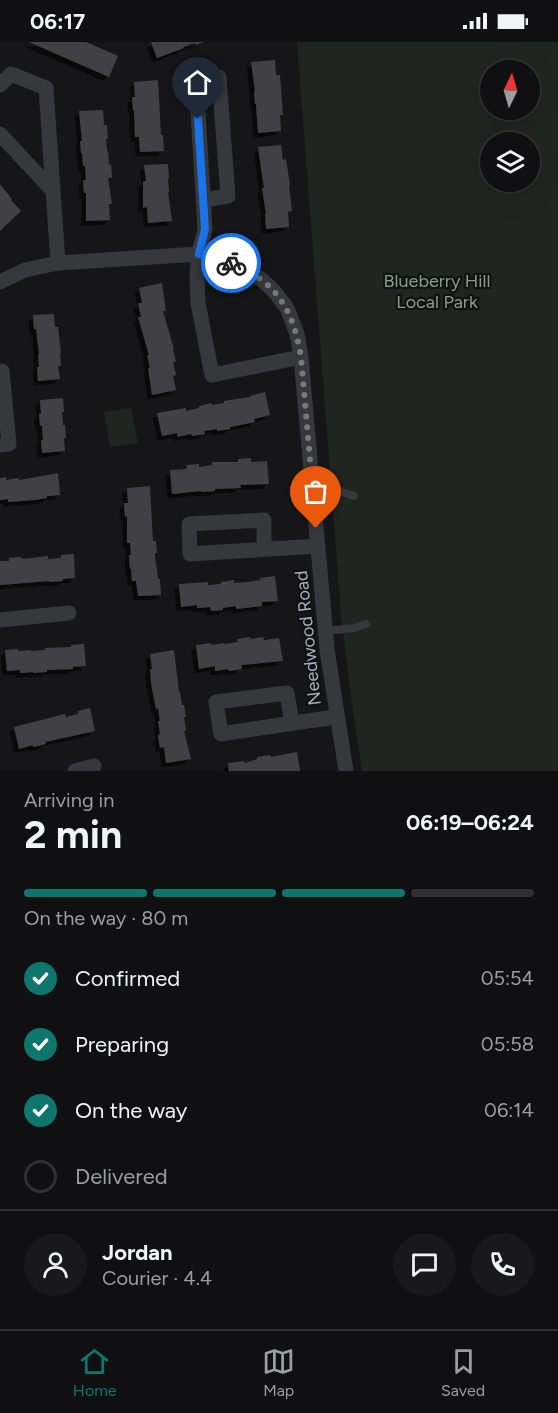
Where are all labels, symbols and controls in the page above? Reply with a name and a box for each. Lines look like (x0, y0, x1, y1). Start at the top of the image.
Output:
text: 06:17 (30, 8, 85, 35)
pin (172, 57, 223, 119)
north arrow (480, 60, 540, 120)
map controls (480, 60, 540, 192)
icon: home (181, 66, 214, 99)
button: layers (480, 132, 540, 192)
courier (201, 233, 261, 293)
icon: bike (215, 247, 248, 280)
park label: Blueberry Hill Local Park (384, 270, 490, 313)
pin (290, 466, 341, 528)
icon: bag (299, 475, 332, 508)
street label: Needwood Road (290, 570, 326, 706)
text: Arriving in (24, 788, 114, 812)
text: 06:19–06:24 (406, 809, 534, 836)
text: 2 min (24, 811, 122, 858)
text: On the way · 80 m (24, 906, 188, 930)
icon: check (24, 962, 57, 995)
text: Confirmed (75, 965, 180, 992)
text: 05:54 (481, 966, 534, 990)
icon: check (24, 1028, 57, 1061)
text: Preparing (75, 1031, 169, 1058)
text: 05:58 (481, 1032, 534, 1056)
icon: check (24, 1094, 57, 1127)
text: On the way (75, 1097, 187, 1124)
text: 06:14 (484, 1098, 534, 1122)
text: Delivered (75, 1163, 168, 1190)
button: person (24, 1233, 87, 1296)
button: chat (393, 1233, 456, 1296)
button: phone (471, 1233, 534, 1296)
text: Jordan (102, 1239, 173, 1266)
text: Courier · 4.4 (102, 1266, 212, 1290)
tab: Home (73, 1345, 117, 1400)
tab: Map (262, 1345, 295, 1400)
tab: Saved (441, 1345, 485, 1400)

